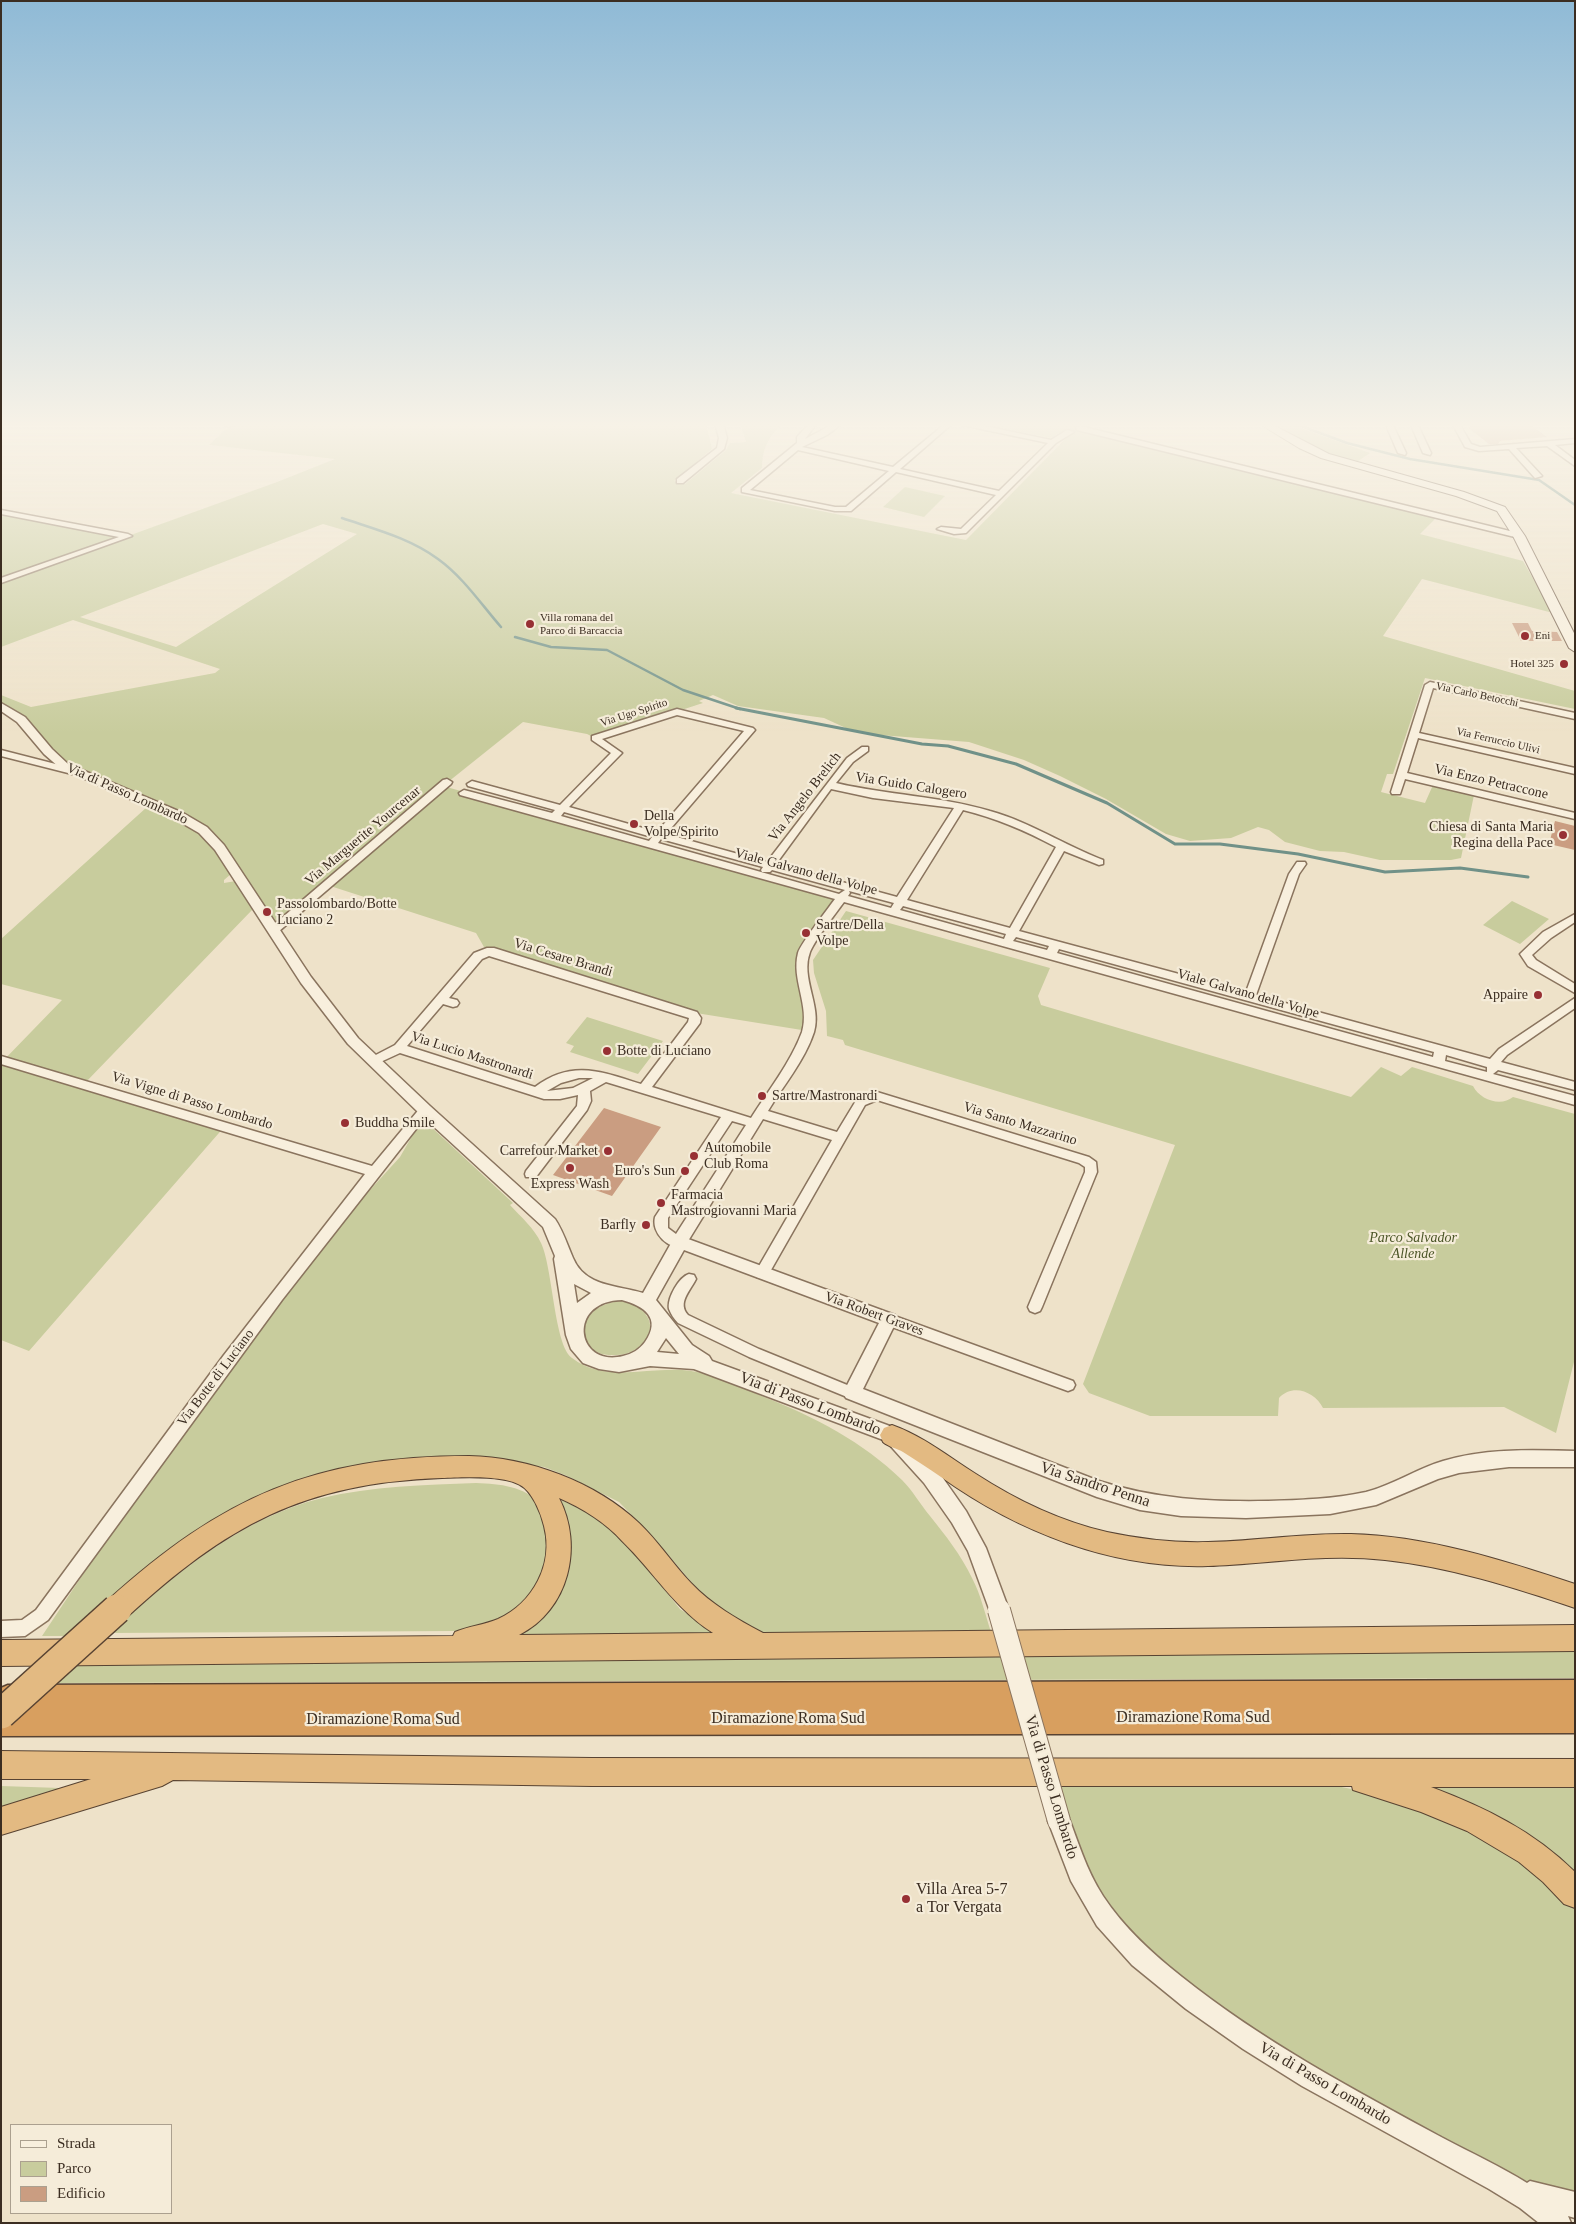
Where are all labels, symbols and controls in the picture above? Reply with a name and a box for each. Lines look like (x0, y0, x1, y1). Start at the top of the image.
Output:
place label: Villa romana del Parco di Barcaccia (540, 611, 622, 637)
marker: Villa romana del Parco di Barcaccia (524, 618, 536, 630)
place label: Eni (1535, 629, 1550, 643)
marker: Eni (1519, 630, 1531, 642)
place label: Hotel 325 (1510, 657, 1554, 671)
marker: Hotel 325 (1558, 658, 1570, 670)
street label: Via Carlo Betocchi (1434, 680, 1520, 710)
street label: Via Ugo Spirito (599, 696, 669, 730)
street label: Via Ferruccio Ulivi (1455, 725, 1541, 757)
street label: Via Angelo Brelich (765, 749, 845, 845)
street label: Via di Passo Lombardo (64, 760, 190, 828)
street label: Via Enzo Petraccone (1432, 761, 1550, 803)
street label: Via Guido Calogero (854, 769, 968, 803)
street label: Via Marguerite Yourcenar (302, 783, 424, 889)
place label: Della Volpe/Spirito (644, 808, 718, 840)
marker: Della Volpe/Spirito (628, 818, 640, 830)
place label: Chiesa di Santa Maria Regina della Pace (1429, 819, 1553, 852)
marker: Chiesa di Santa Maria Regina della Pace (1557, 829, 1569, 841)
street label: Viale Galvano della Volpe (733, 845, 879, 899)
place label: Passolombardo/Botte Luciano 2 (277, 896, 397, 929)
marker: Passolombardo/Botte Luciano 2 (261, 906, 273, 918)
place label: Sartre/Della Volpe (816, 917, 884, 950)
marker: Sartre/Della Volpe (800, 927, 812, 939)
street label: Via Cesare Brandi (512, 935, 614, 981)
street label: Viale Galvano della Volpe (1175, 966, 1321, 1022)
place label: Appaire (1483, 987, 1528, 1003)
marker: Appaire (1532, 989, 1544, 1001)
street label: Via Lucio Mastronardi (409, 1028, 535, 1084)
place label: Botte di Luciano (617, 1043, 711, 1059)
marker: Botte di Luciano (601, 1045, 613, 1057)
street label: Via Vigne di Passo Lombardo (109, 1068, 275, 1134)
place label: Sartre/Mastronardi (772, 1088, 878, 1104)
marker: Sartre/Mastronardi (756, 1090, 768, 1102)
street label: Via Santo Mazzarino (961, 1099, 1079, 1149)
place label: Buddha Smile (355, 1115, 435, 1131)
marker: Buddha Smile (339, 1117, 351, 1129)
place label: Automobile Club Roma (704, 1140, 771, 1172)
place label: Carrefour Market (500, 1143, 598, 1159)
marker: Carrefour Market (602, 1145, 614, 1157)
marker: Automobile Club Roma (688, 1150, 700, 1162)
marker: Express Wash (564, 1162, 576, 1174)
place label: Euro's Sun (615, 1163, 675, 1179)
marker: Euro's Sun (679, 1165, 691, 1177)
place label: Express Wash (531, 1176, 609, 1192)
place label: Farmacia Mastrogiovanni Maria (671, 1187, 797, 1220)
marker: Farmacia Mastrogiovanni Maria (655, 1197, 667, 1209)
place label: Barfly (600, 1217, 636, 1233)
marker: Barfly (640, 1219, 652, 1231)
park label: Parco Salvador Allende (1369, 1230, 1457, 1262)
street label: Via Robert Graves (822, 1288, 926, 1340)
street label: Via Botte di Luciano (174, 1326, 258, 1430)
street label: Via di Passo Lombardo (737, 1368, 883, 1440)
street label: Via Sandro Penna (1038, 1458, 1152, 1512)
street label: Diramazione Roma Sud (1116, 1708, 1270, 1728)
street label: Diramazione Roma Sud (711, 1709, 865, 1729)
street label: Diramazione Roma Sud (306, 1710, 460, 1730)
street label: Via di Passo Lombardo (1020, 1713, 1082, 1861)
place label: Villa Area 5-7 a Tor Vergata (916, 1880, 1007, 1918)
marker: Villa Area 5-7 a Tor Vergata (900, 1893, 912, 1905)
street label: Via di Passo Lombardo (1255, 2038, 1395, 2130)
legend (10, 2124, 172, 2214)
text: Strada (57, 2135, 95, 2151)
text: Parco (57, 2160, 91, 2176)
text: Edificio (57, 2185, 105, 2201)

